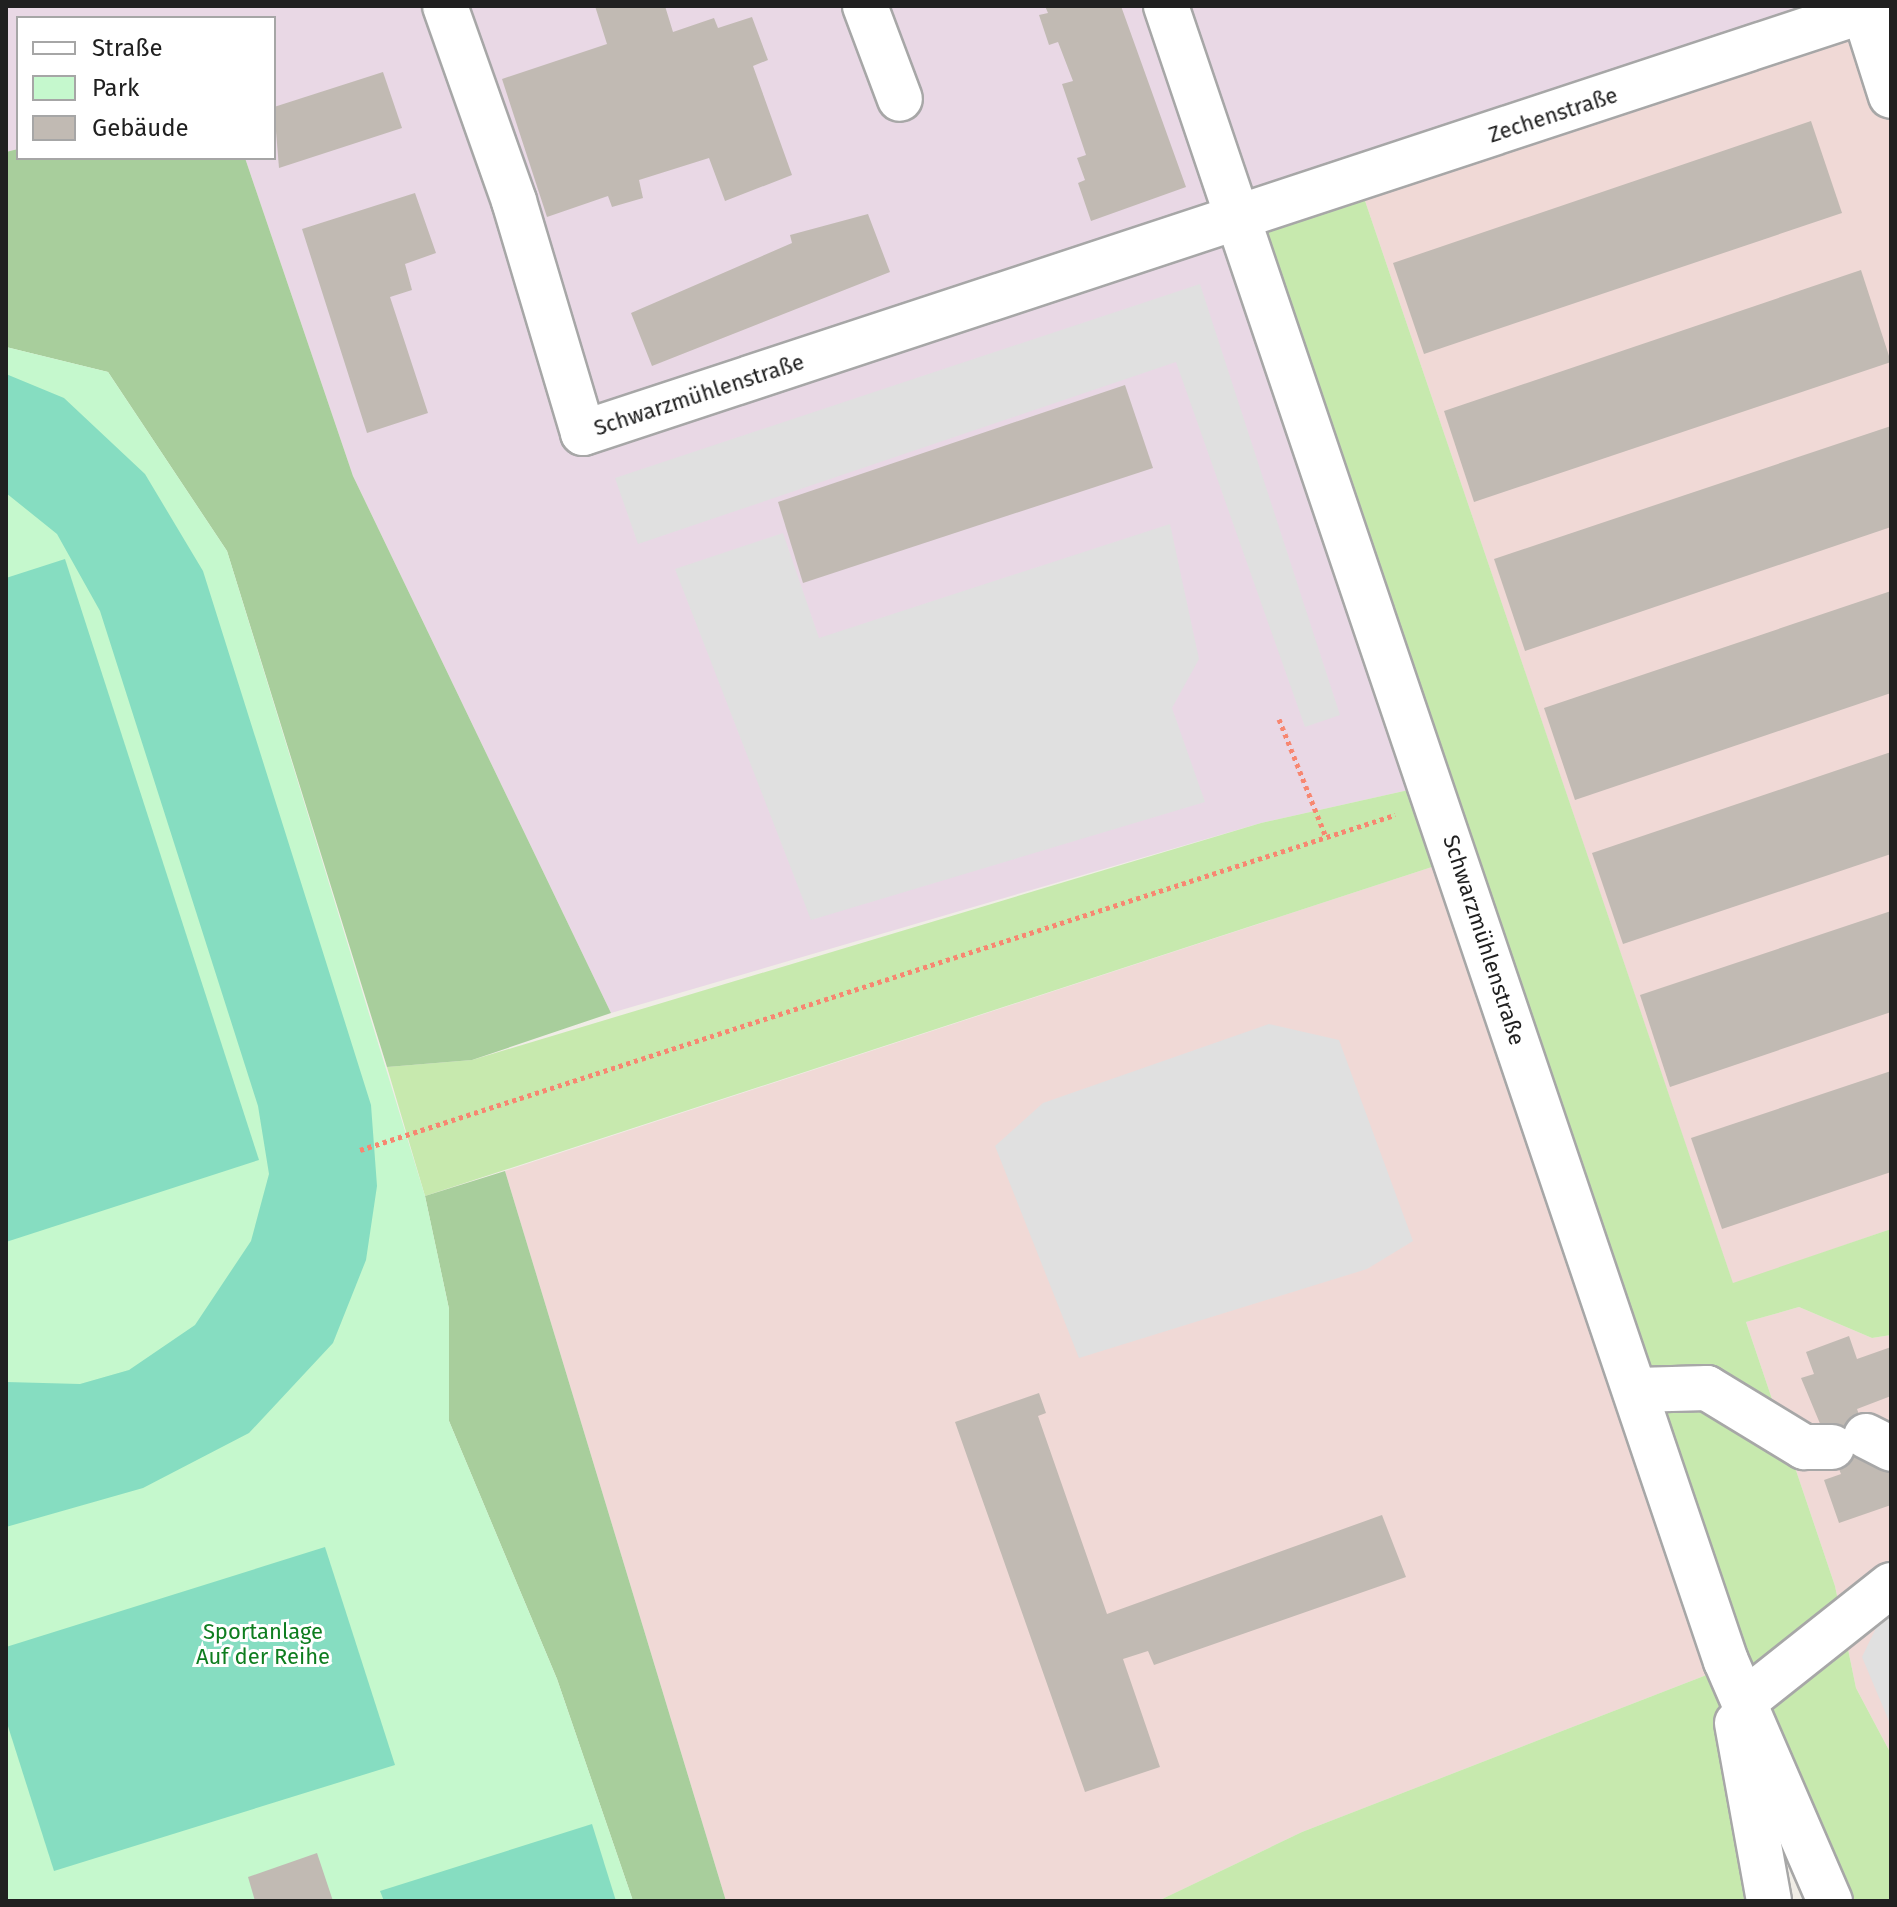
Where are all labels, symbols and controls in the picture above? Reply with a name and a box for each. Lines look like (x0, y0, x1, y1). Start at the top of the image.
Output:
legend (16, 16, 276, 160)
text: Straße (92, 34, 163, 62)
text: Park (92, 74, 139, 102)
street label: Zechenstraße (1485, 82, 1621, 148)
text: Gebäude (92, 114, 189, 142)
street label: Schwarzmühlenstraße (591, 349, 807, 441)
street label: Schwarzmühlenstraße (1438, 832, 1530, 1048)
park label: Sportanlage Auf der Reihe (196, 1618, 330, 1670)

